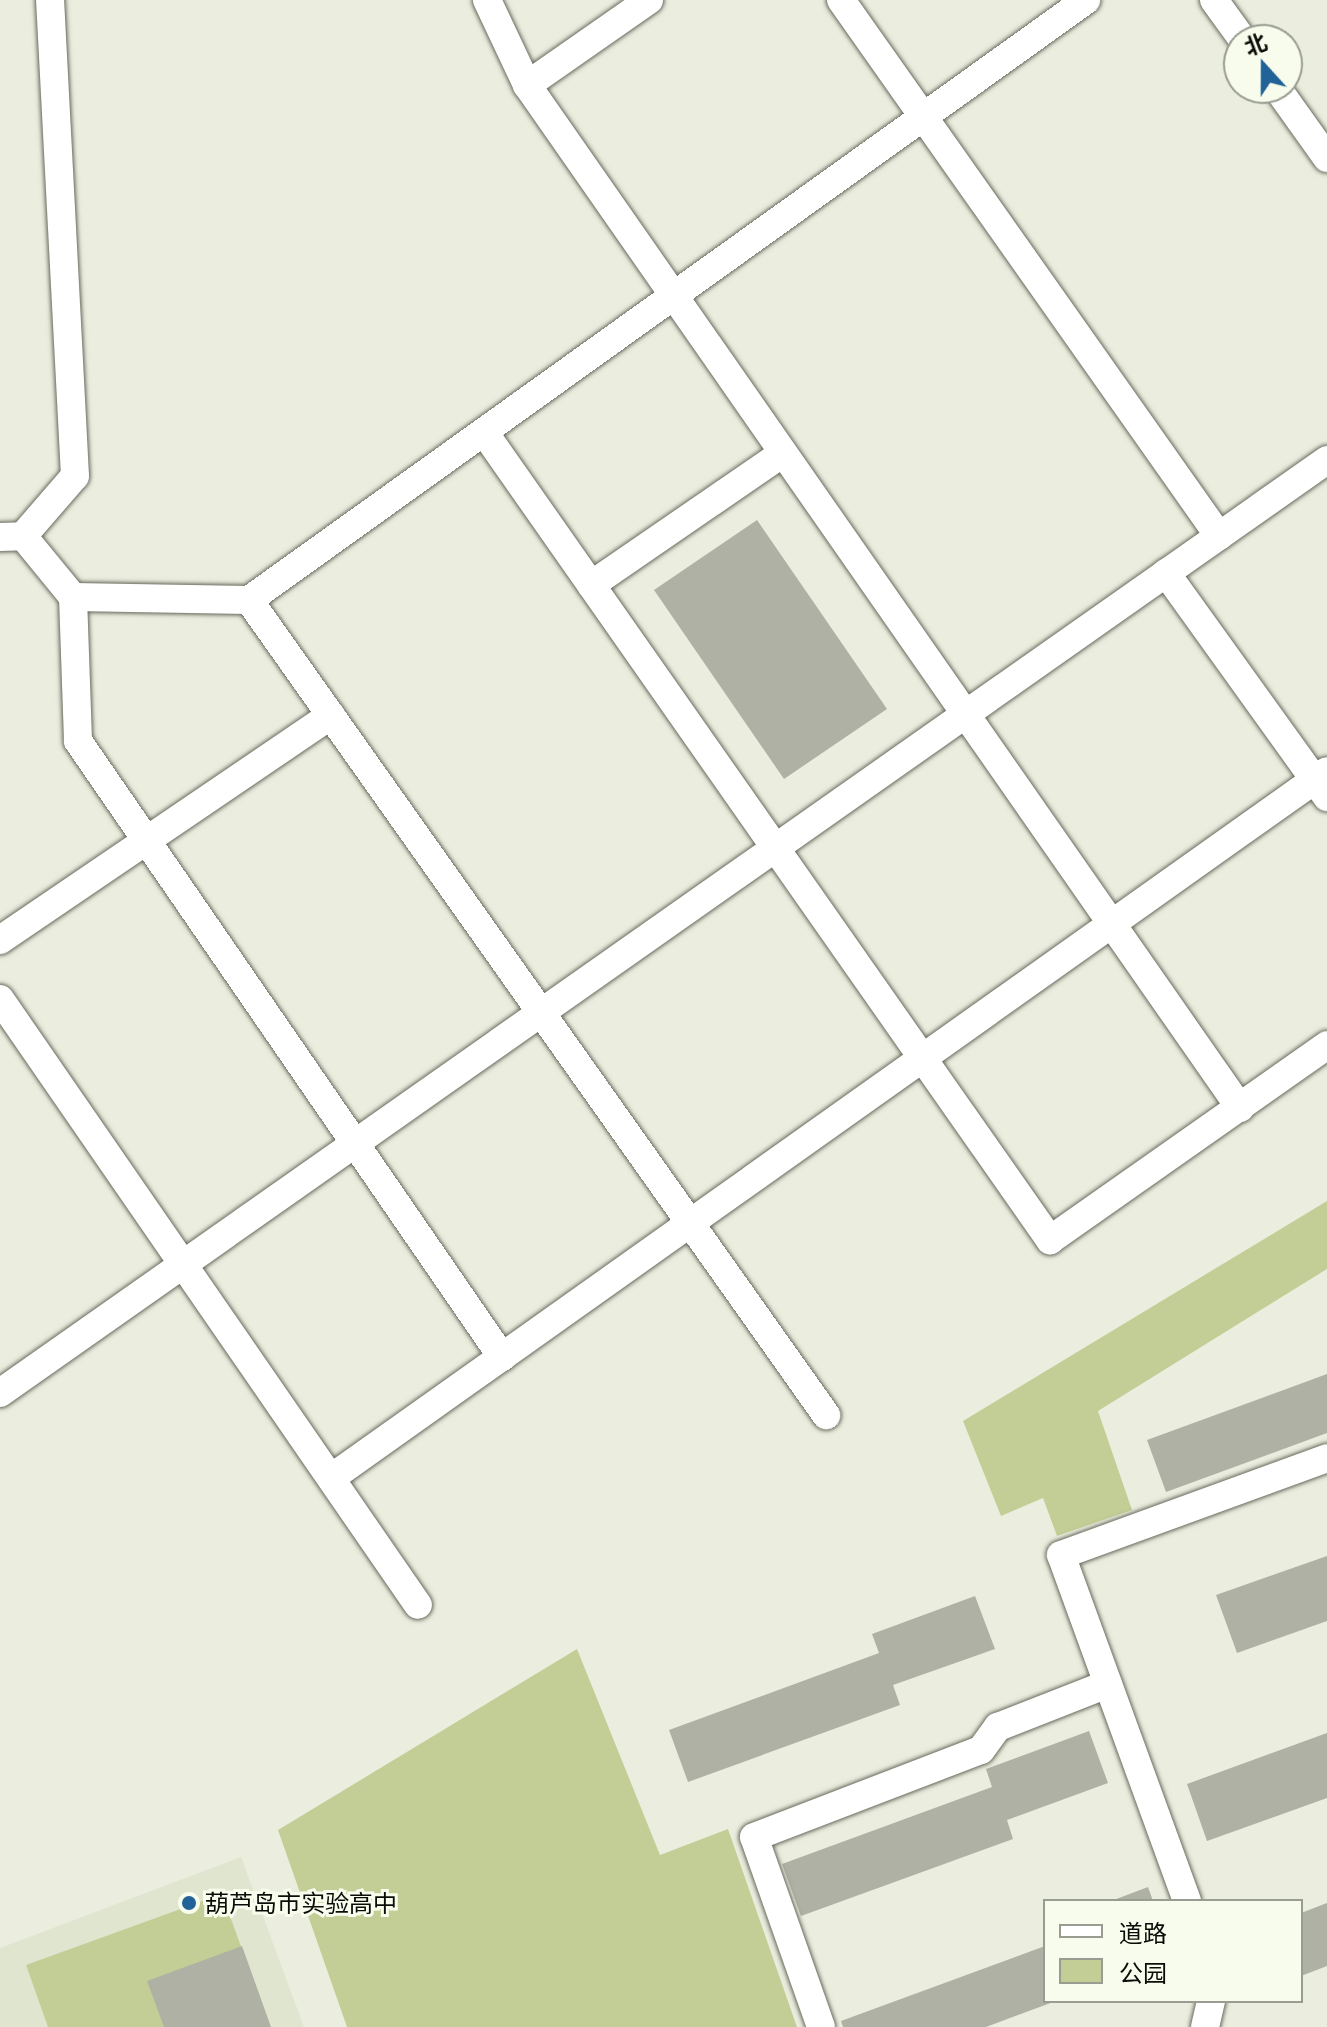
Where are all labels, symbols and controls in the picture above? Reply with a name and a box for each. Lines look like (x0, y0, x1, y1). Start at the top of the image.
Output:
north arrow (1223, 24, 1303, 104)
text: 北 (1240, 27, 1270, 60)
place label: 葫芦岛市实验高中 (205, 1889, 397, 1917)
marker: 葫芦岛市实验高中 (180, 1894, 198, 1912)
legend (1043, 1899, 1303, 2003)
text: 道路 (1119, 1918, 1167, 1947)
text: 公园 (1119, 1958, 1167, 1987)

